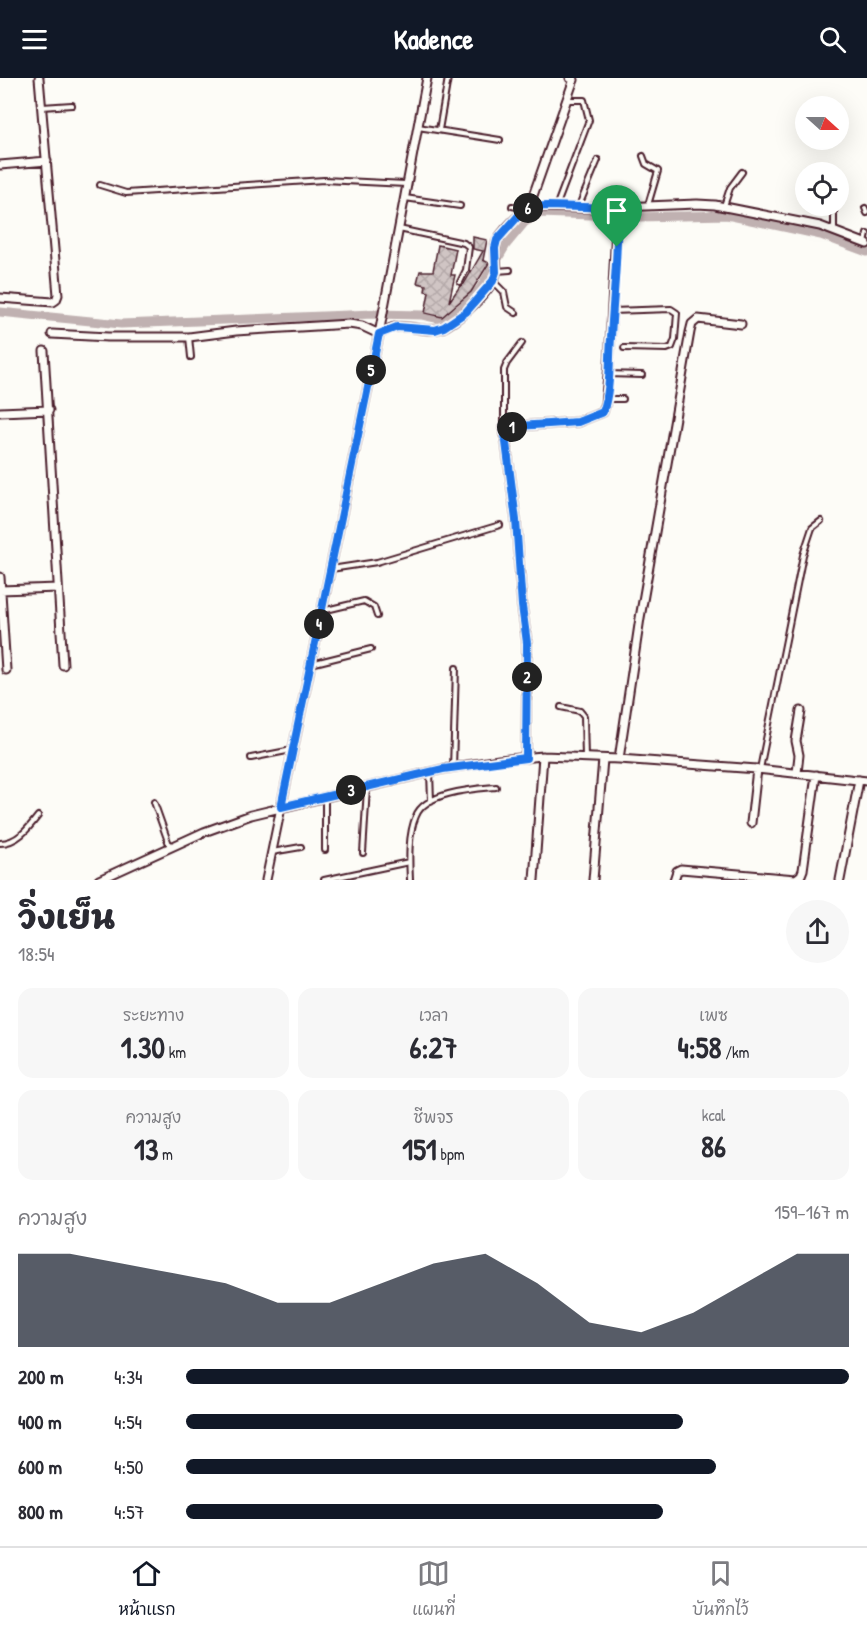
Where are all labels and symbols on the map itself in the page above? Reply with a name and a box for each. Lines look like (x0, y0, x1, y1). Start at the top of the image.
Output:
north arrow (795, 96, 849, 150)
pin (591, 185, 642, 247)
pin: 6 (513, 193, 543, 223)
pin: 5 (356, 355, 386, 385)
pin: 1 (497, 412, 527, 442)
pin: 4 (304, 609, 334, 639)
pin: 2 (512, 662, 542, 692)
pin: 3 (336, 775, 366, 805)

